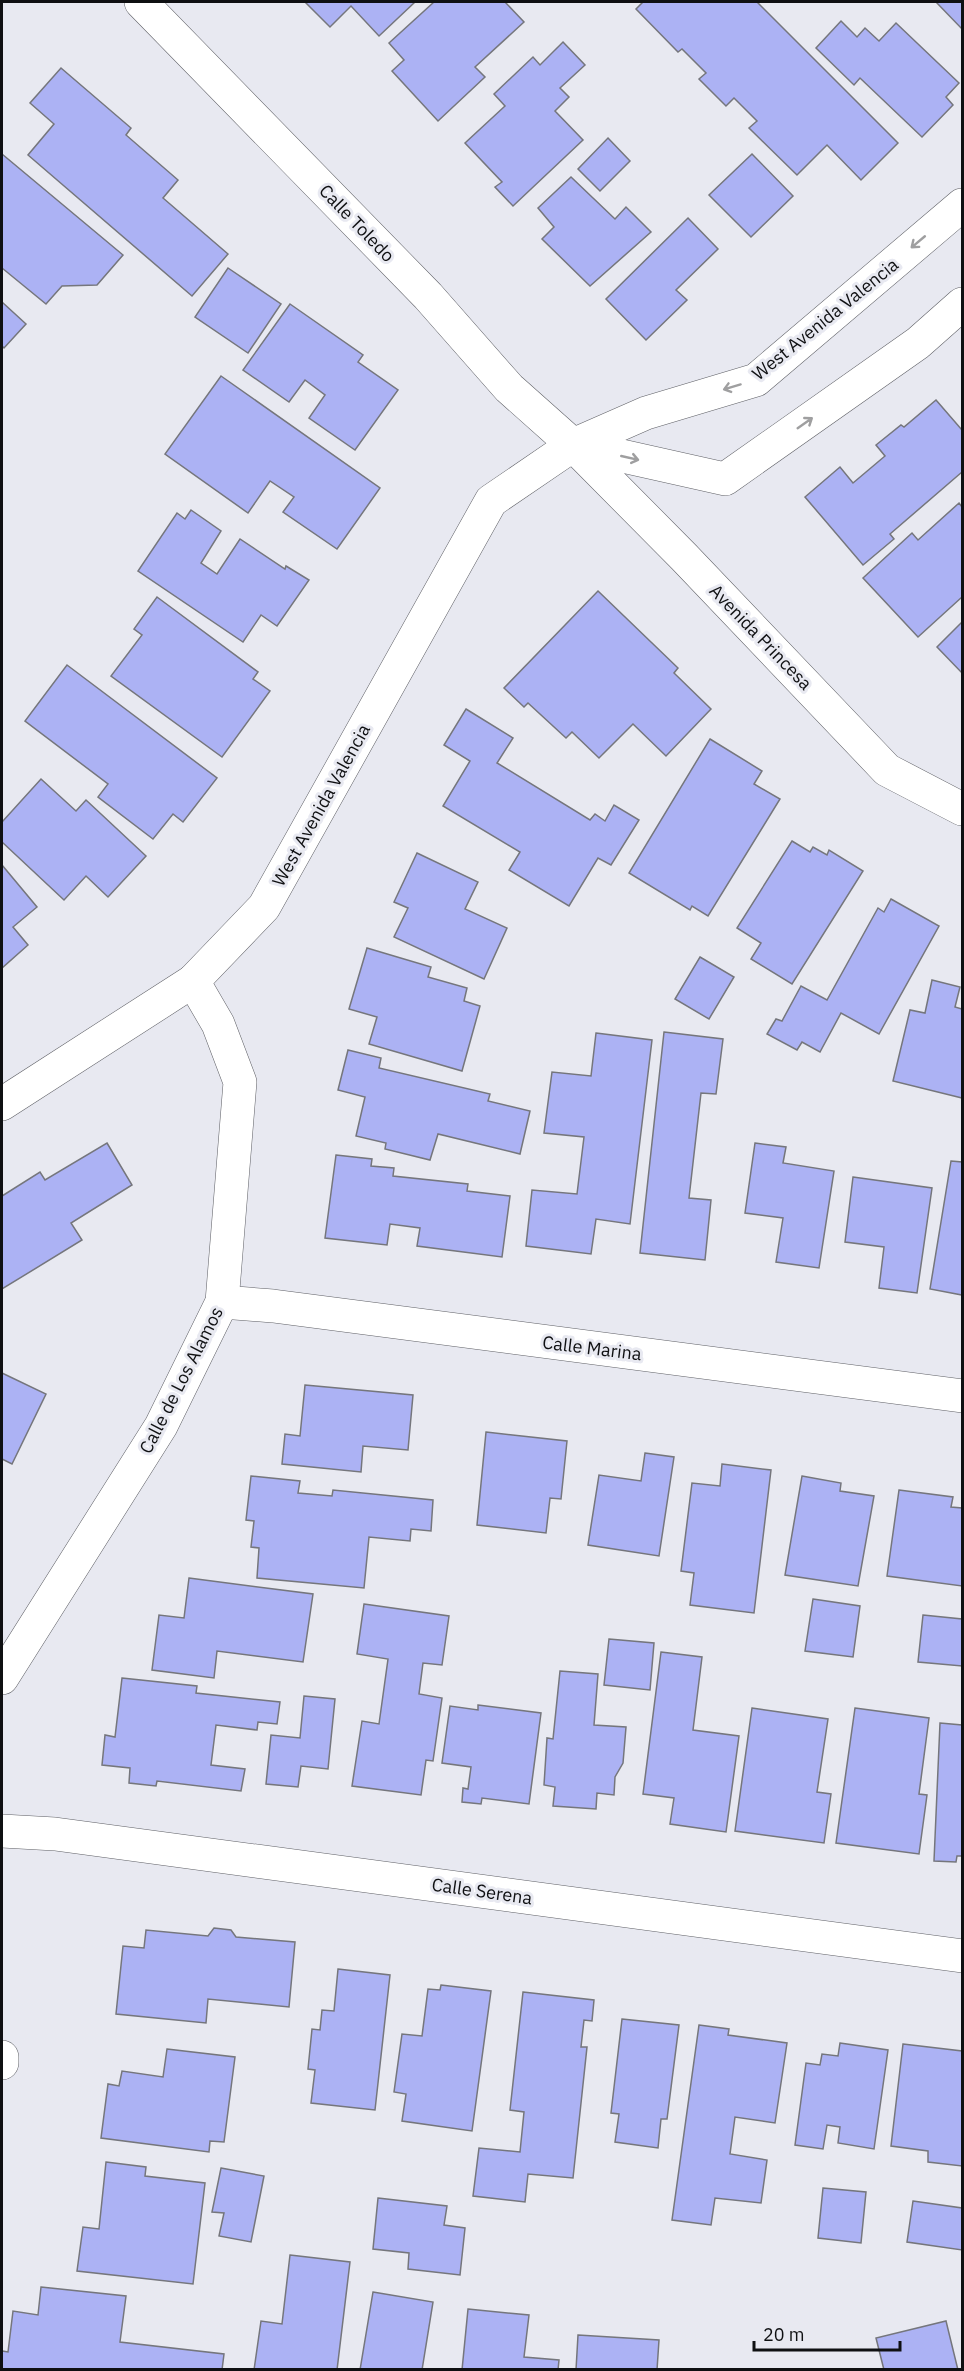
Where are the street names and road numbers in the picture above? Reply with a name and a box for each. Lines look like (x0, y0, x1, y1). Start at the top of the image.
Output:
street label: Calle Toledo (314, 179, 400, 267)
street label: West Avenida Valencia (747, 253, 903, 385)
street label: Avenida Princesa (705, 579, 817, 695)
street label: West Avenida Valencia (267, 720, 375, 890)
street label: Calle de Los Alamos (134, 1303, 228, 1457)
street label: Calle Marina (541, 1331, 643, 1366)
street label: Calle Serena (430, 1873, 534, 1909)

